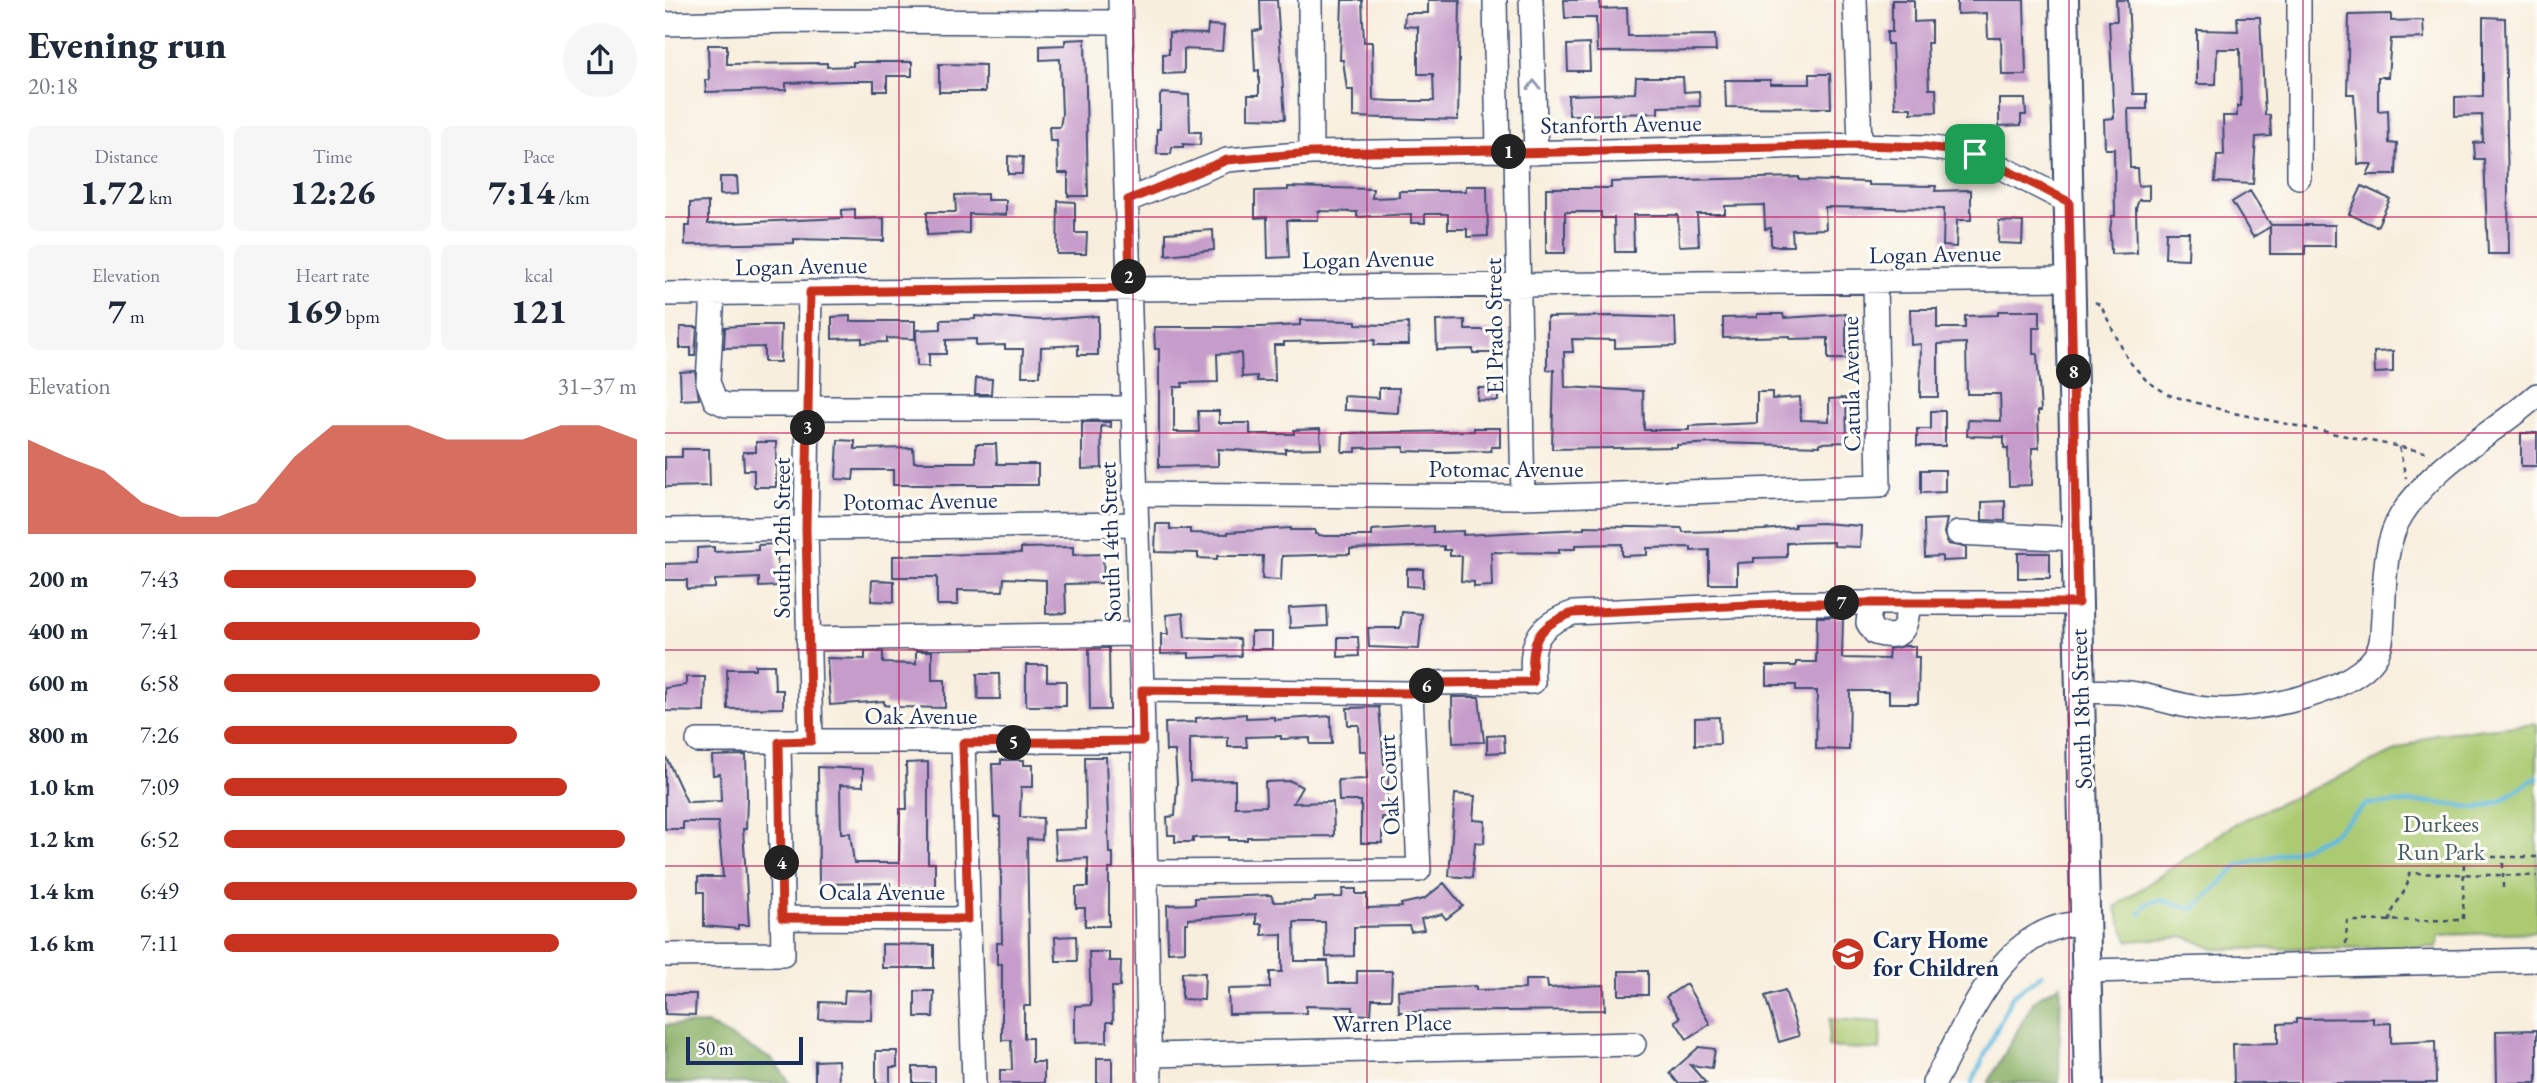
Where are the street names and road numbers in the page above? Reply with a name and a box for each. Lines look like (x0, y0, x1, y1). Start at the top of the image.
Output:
street label: Stanforth Avenue (1540, 107, 1702, 140)
street label: Logan Avenue (1869, 237, 2001, 270)
street label: Logan Avenue (1302, 242, 1434, 275)
street label: Logan Avenue (735, 249, 867, 282)
street label: El Prado Street (1477, 257, 1510, 395)
street label: Catula Avenue (1834, 316, 1867, 452)
street label: Potomac Avenue (1428, 453, 1584, 484)
street label: South 12th Street (766, 457, 797, 618)
street label: South 14th Street (1091, 461, 1128, 623)
street label: Potomac Avenue (842, 484, 998, 517)
street label: South 18th Street (2062, 628, 2099, 790)
street label: Oak Avenue (865, 700, 977, 731)
street label: Oak Court (1370, 733, 1407, 836)
street label: Ocala Avenue (819, 876, 945, 907)
street label: Warren Place (1332, 1006, 1452, 1039)

